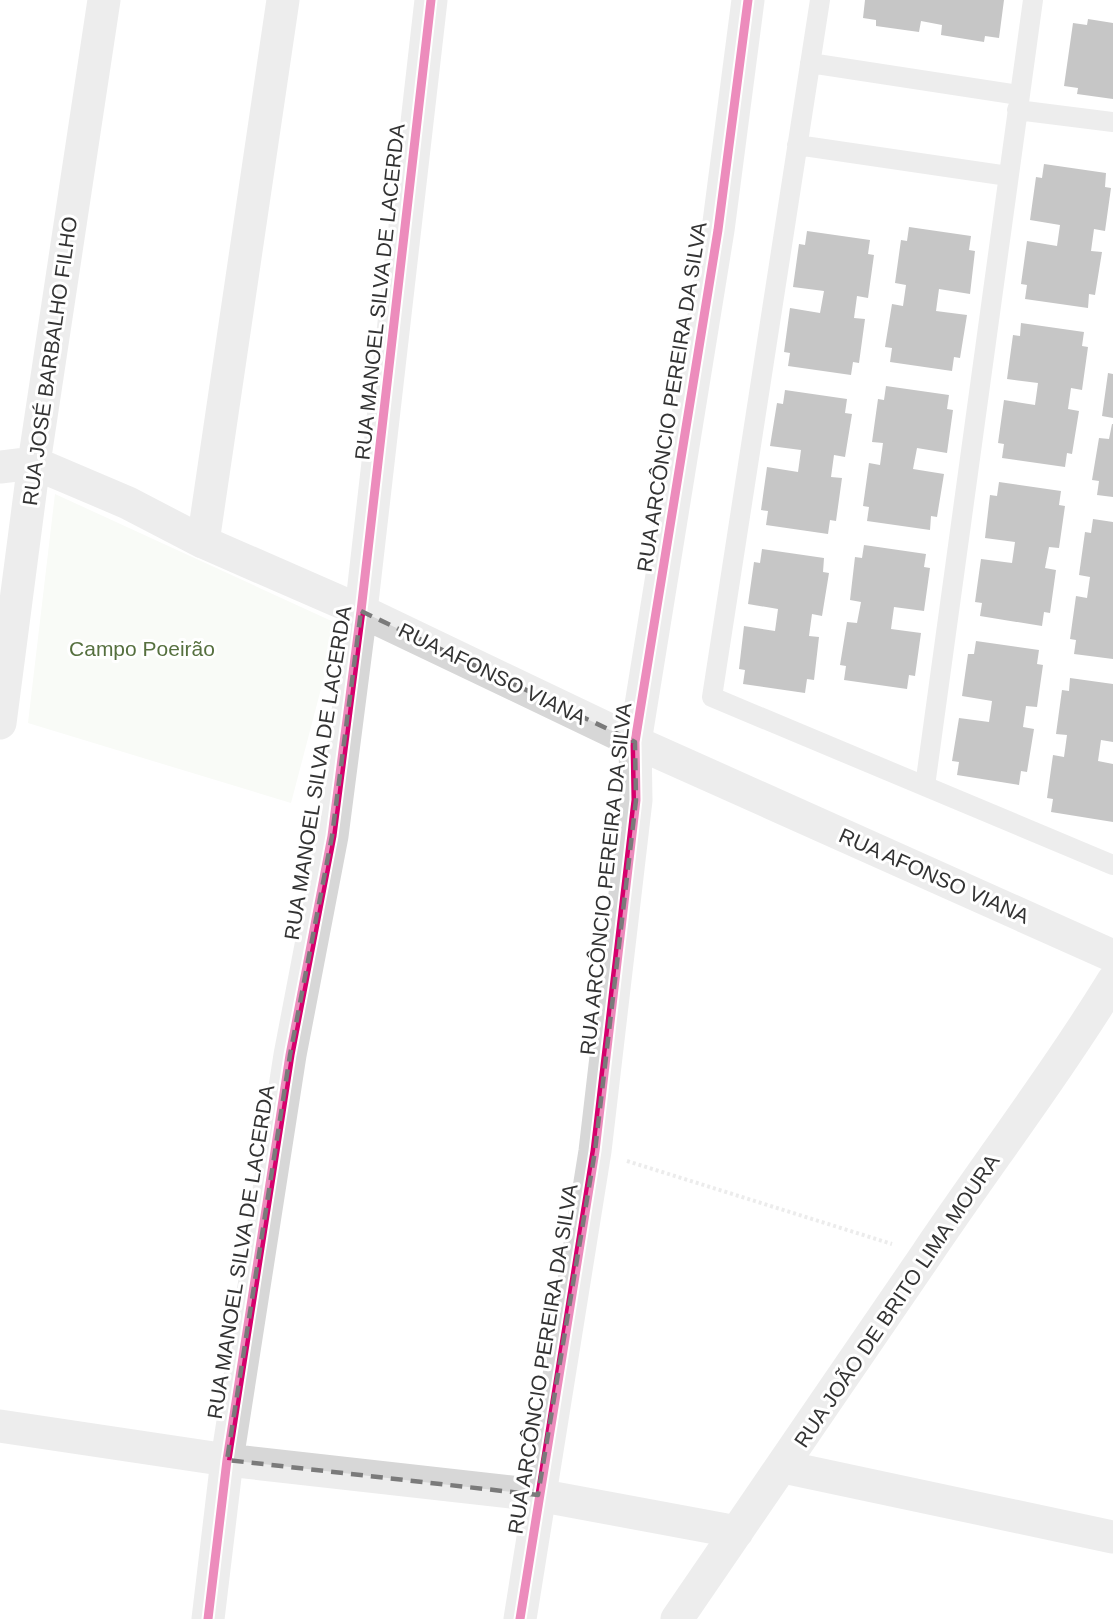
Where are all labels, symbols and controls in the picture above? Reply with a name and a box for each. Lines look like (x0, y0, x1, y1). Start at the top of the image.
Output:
street label: RUA MANOEL SILVA DE LACERDA (350, 123, 409, 461)
street label: RUA JOSÉ BARBALHO FILHO (18, 215, 81, 507)
street label: RUA ARCÔNCIO PEREIRA DA SILVA (632, 220, 711, 574)
street label: RUA MANOEL SILVA DE LACERDA (280, 604, 355, 942)
street label: RUA AFONSO VIANA (395, 618, 590, 729)
park label: Campo Poeirão (69, 637, 215, 660)
street label: RUA ARCÔNCIO PEREIRA DA SILVA (576, 702, 635, 1056)
street label: RUA AFONSO VIANA (836, 823, 1033, 928)
street label: RUA MANOEL SILVA DE LACERDA (203, 1083, 278, 1421)
street label: RUA JOÃO DE BRITO LIMA MOURA (790, 1150, 1004, 1452)
street label: RUA ARCÔNCIO PEREIRA DA SILVA (503, 1182, 582, 1536)

